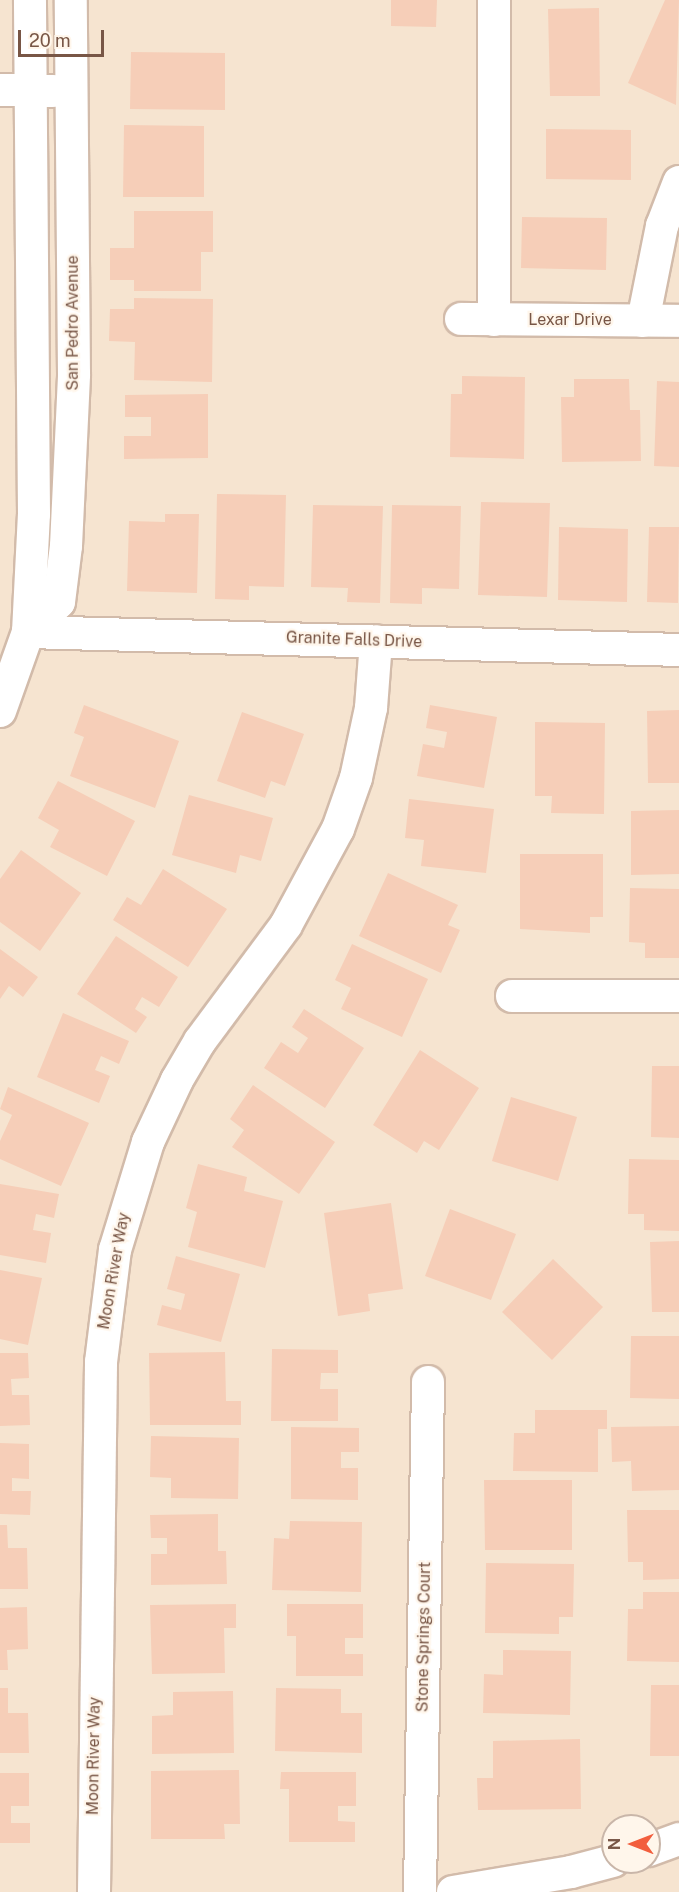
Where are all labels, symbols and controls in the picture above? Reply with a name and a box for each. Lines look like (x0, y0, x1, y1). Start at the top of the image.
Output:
scale bar (21, 18, 106, 56)
text: 20 m (29, 30, 71, 51)
street label: San Pedro Avenue (63, 255, 83, 391)
street label: Lexar Drive (528, 310, 612, 330)
street label: Granite Falls Drive (286, 628, 422, 652)
street label: Moon River Way (94, 1211, 134, 1331)
street label: Stone Springs Court (413, 1561, 435, 1713)
street label: Moon River Way (83, 1696, 105, 1816)
north arrow (601, 1814, 661, 1874)
text: N (605, 1838, 624, 1850)

